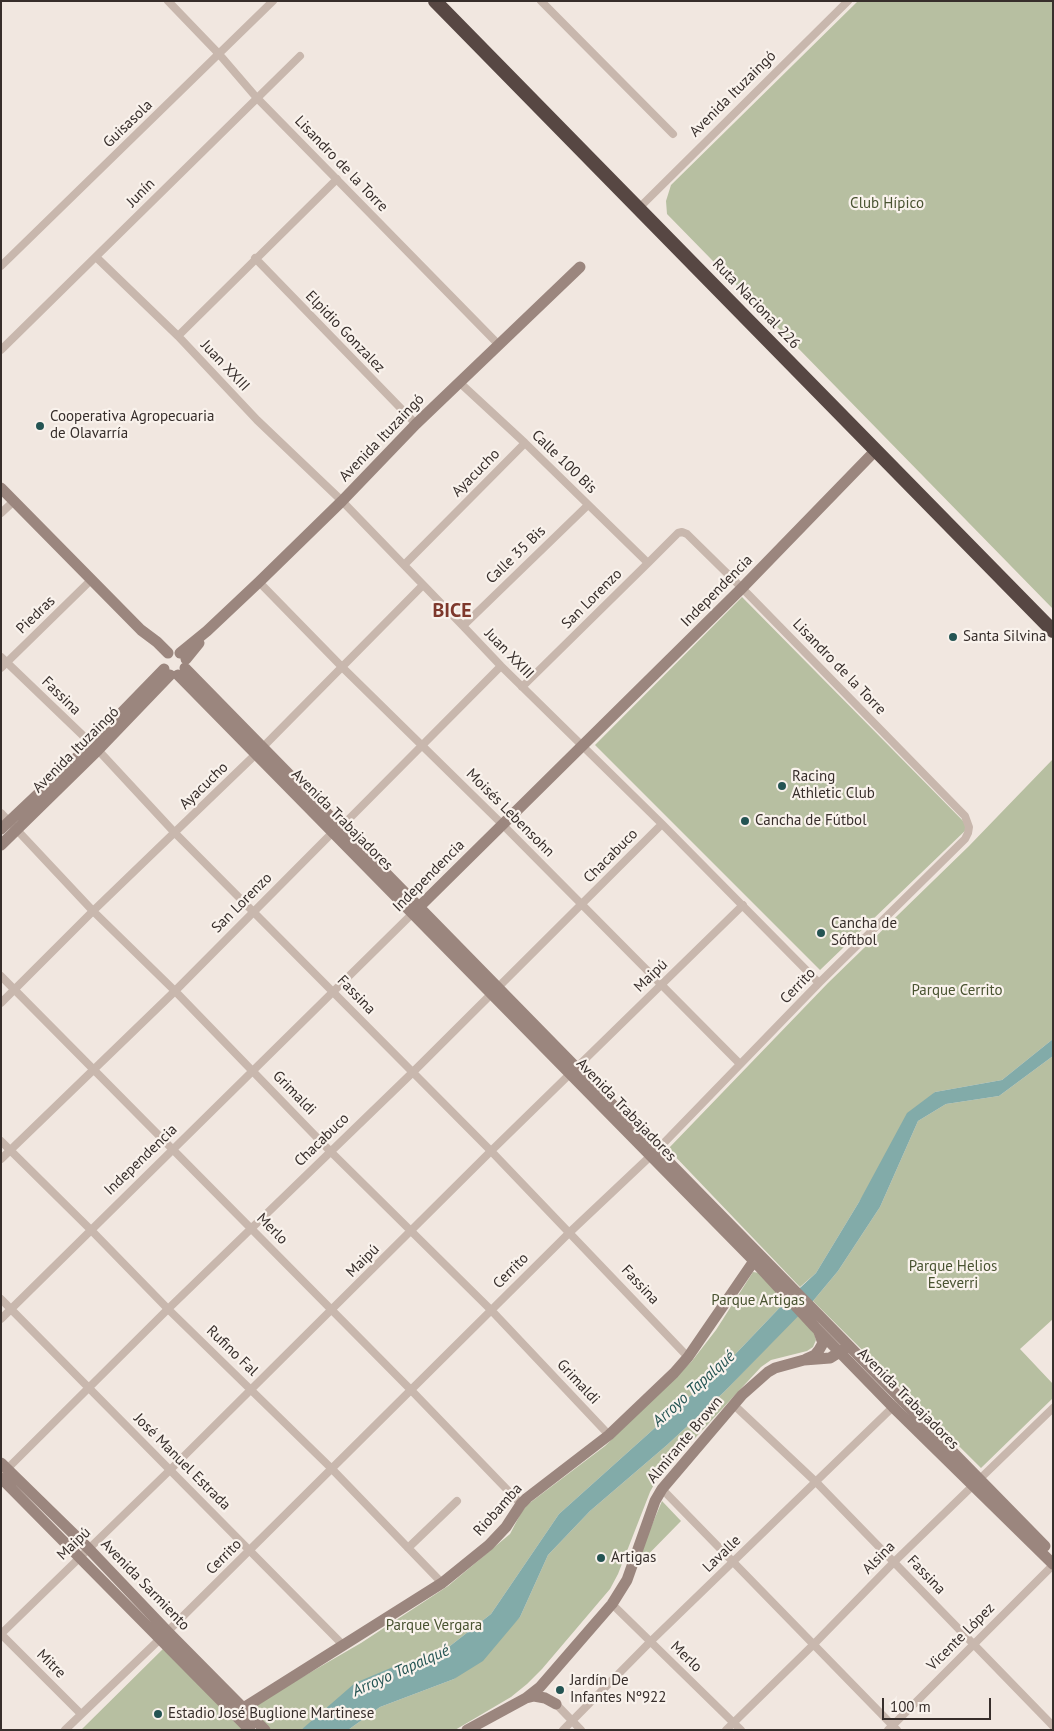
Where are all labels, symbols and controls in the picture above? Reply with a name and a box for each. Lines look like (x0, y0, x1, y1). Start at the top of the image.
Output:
street label: Avenida Ituzaingó (686, 47, 780, 141)
street label: Guisasola (100, 96, 156, 152)
street label: Lisandro de la Torre (291, 112, 391, 216)
street label: Junín (123, 175, 159, 211)
park label: Club Hípico (850, 195, 924, 213)
street label: Ruta Nacional 226 (708, 255, 804, 353)
street label: Elpidio Gonzalez (301, 287, 389, 377)
street label: Juan XXIII (197, 337, 253, 395)
street label: Avenida Ituzaingó (336, 391, 428, 485)
place label: Cooperativa Agropecuaria de Olavarría (50, 408, 214, 443)
marker: Cooperativa Agropecuaria de Olavarría (34, 420, 46, 432)
street label: Calle 100 Bis (528, 426, 600, 498)
street label: Ayacucho (448, 445, 504, 501)
street label: Calle 35 Bis (483, 522, 549, 588)
street label: Independencia (677, 551, 757, 631)
street label: San Lorenzo (558, 565, 626, 633)
street label: Piedras (13, 592, 59, 638)
district label: BICE (432, 599, 472, 623)
street label: Lisandro de la Torre (789, 615, 889, 719)
street label: Juan XXIII (481, 625, 537, 683)
place label: Santa Silvina (963, 628, 1046, 646)
marker: Santa Silvina (947, 631, 959, 643)
street label: Fassina (38, 673, 84, 719)
street label: Avenida Ituzaingó (29, 703, 123, 797)
street label: Ayacucho (176, 758, 232, 814)
street label: Moisés Lebensohn (462, 765, 558, 861)
street label: Avenida Trabajadores (288, 766, 396, 874)
place label: Racing Athletic Club (792, 768, 875, 803)
marker: Racing Athletic Club (776, 780, 788, 792)
place label: Cancha de Fútbol (755, 812, 867, 830)
marker: Cancha de Fútbol (739, 815, 751, 827)
street label: Chacabuco (580, 825, 642, 887)
street label: Independencia (389, 836, 469, 916)
street label: San Lorenzo (208, 869, 276, 937)
place label: Cancha de Sóftbol (831, 915, 897, 950)
marker: Cancha de Sóftbol (815, 927, 827, 939)
street label: Maipú (631, 956, 671, 996)
street label: Cerrito (777, 964, 819, 1008)
street label: Fassina (333, 972, 379, 1018)
park label: Parque Cerrito (911, 982, 1003, 1000)
street label: Avenida Trabajadores (572, 1055, 680, 1165)
street label: Grimaldi (269, 1067, 319, 1119)
street label: Chacabuco (291, 1110, 353, 1170)
street label: Independencia (101, 1121, 181, 1199)
street label: Merlo (253, 1210, 291, 1248)
street label: Maipú (343, 1241, 383, 1281)
street label: Cerrito (489, 1249, 533, 1293)
park label: Parque Helios Eseverri (909, 1258, 997, 1293)
street label: Fassina (617, 1261, 663, 1309)
park label: Parque Artigas (711, 1292, 805, 1310)
street label: Rufino Fal (202, 1322, 262, 1380)
street label: Avenida Trabajadores (854, 1345, 962, 1453)
water label: Arroyo Tapalqué (649, 1347, 739, 1431)
street label: Grimaldi (553, 1356, 603, 1408)
street label: Almirante Brown (644, 1393, 726, 1487)
street label: José Manuel Estrada (130, 1410, 234, 1514)
street label: Riobamba (470, 1480, 526, 1540)
street label: Maipú (54, 1524, 94, 1564)
street label: Lavalle (699, 1532, 745, 1576)
street label: Cerrito (202, 1535, 246, 1579)
street label: Avenida Sarmiento (97, 1536, 193, 1634)
street label: Alsina (859, 1538, 899, 1578)
place label: Artigas (611, 1549, 656, 1567)
marker: Artigas (595, 1552, 607, 1564)
street label: Fassina (903, 1552, 949, 1598)
street label: Vicente López (923, 1599, 999, 1675)
park label: Parque Vergara (386, 1617, 482, 1635)
street label: Merlo (666, 1638, 706, 1676)
water label: Arroyo Tapalqué (349, 1641, 453, 1701)
street label: Mitre (33, 1646, 69, 1682)
place label: Jardín De Infantes Nº922 (570, 1672, 666, 1707)
marker: Jardín De Infantes Nº922 (554, 1684, 566, 1696)
scale bar (884, 1688, 993, 1720)
text: 100 m (890, 1697, 931, 1716)
place label: Estadio José Buglione Martinese (168, 1705, 374, 1723)
marker: Estadio José Buglione Martinese (152, 1708, 164, 1720)

